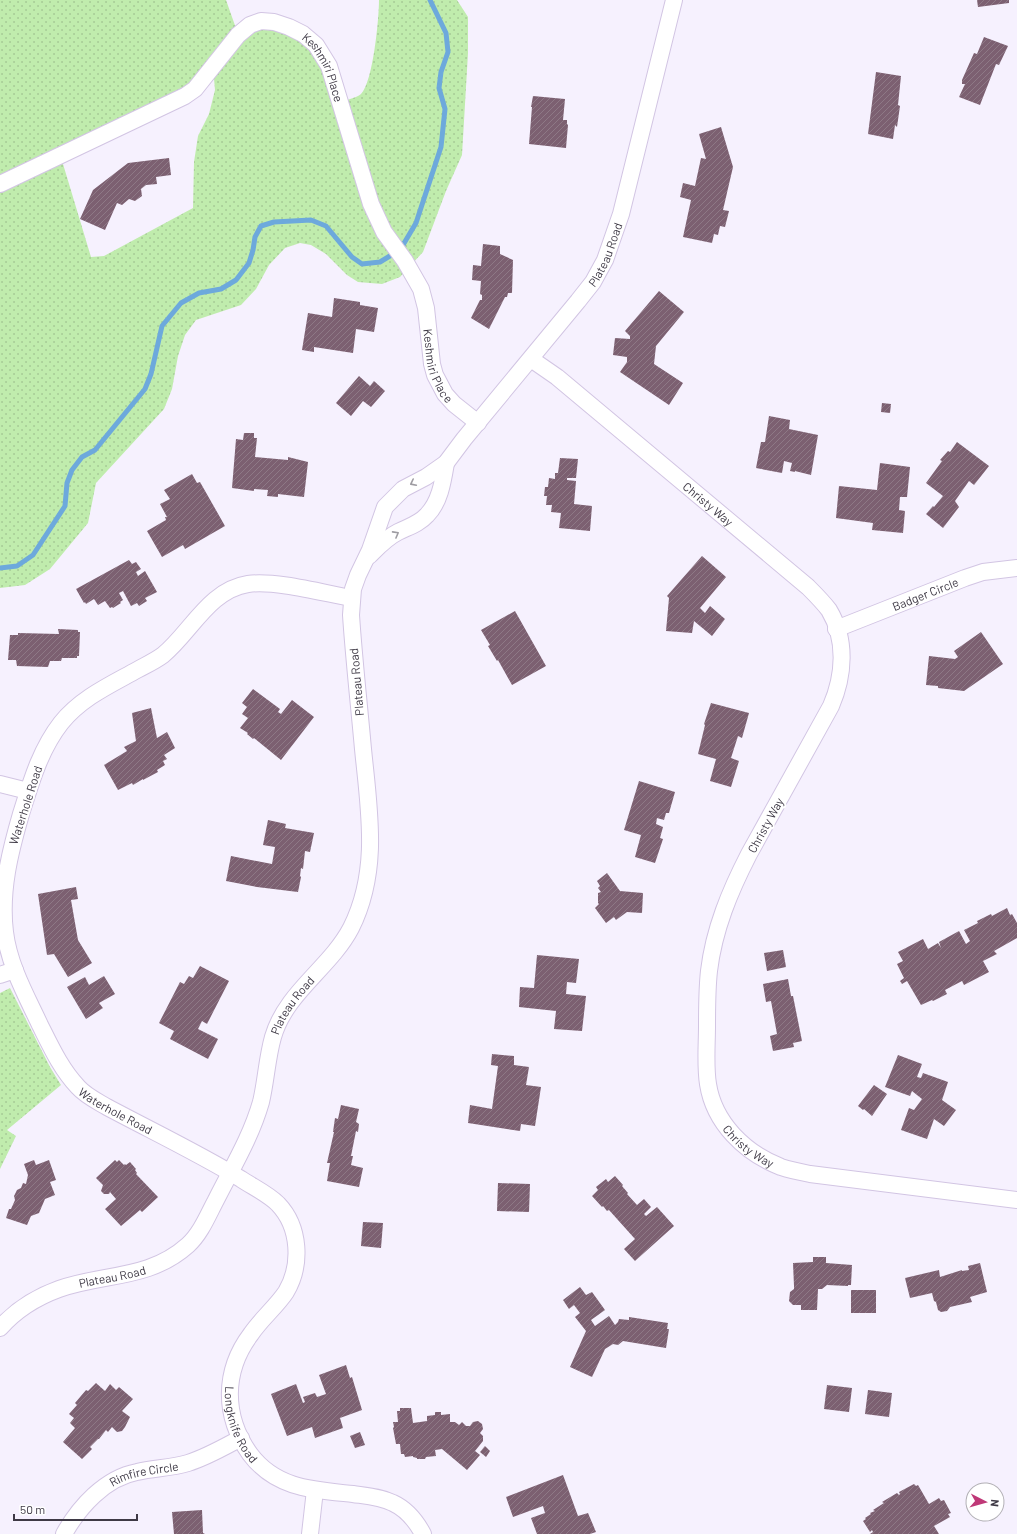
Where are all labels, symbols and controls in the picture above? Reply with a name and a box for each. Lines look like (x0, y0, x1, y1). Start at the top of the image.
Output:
street label: Keshmiri Place (300, 30, 346, 103)
street label: Plateau Road (585, 221, 624, 289)
street label: Keshmiri Place (421, 328, 456, 405)
one-way arrow (410, 478, 417, 486)
street label: Christy Way (681, 479, 737, 529)
one-way arrow (392, 531, 399, 538)
street label: Badger Circle (890, 574, 960, 613)
street label: Plateau Road (346, 648, 366, 716)
street label: Waterhole Road (6, 764, 44, 846)
street label: Christy Way (744, 795, 786, 855)
street label: Plateau Road (267, 973, 317, 1036)
street label: Waterhole Road (76, 1084, 155, 1137)
street label: Christy Way (720, 1122, 777, 1170)
street label: Plateau Road (77, 1262, 147, 1290)
street label: Longknife Road (223, 1386, 261, 1465)
street label: Rimfire Circle (107, 1459, 179, 1489)
north arrow (965, 1482, 1005, 1522)
scale bar (14, 1496, 137, 1522)
text: N (989, 1499, 1002, 1507)
text: 50 m (20, 1502, 45, 1516)

